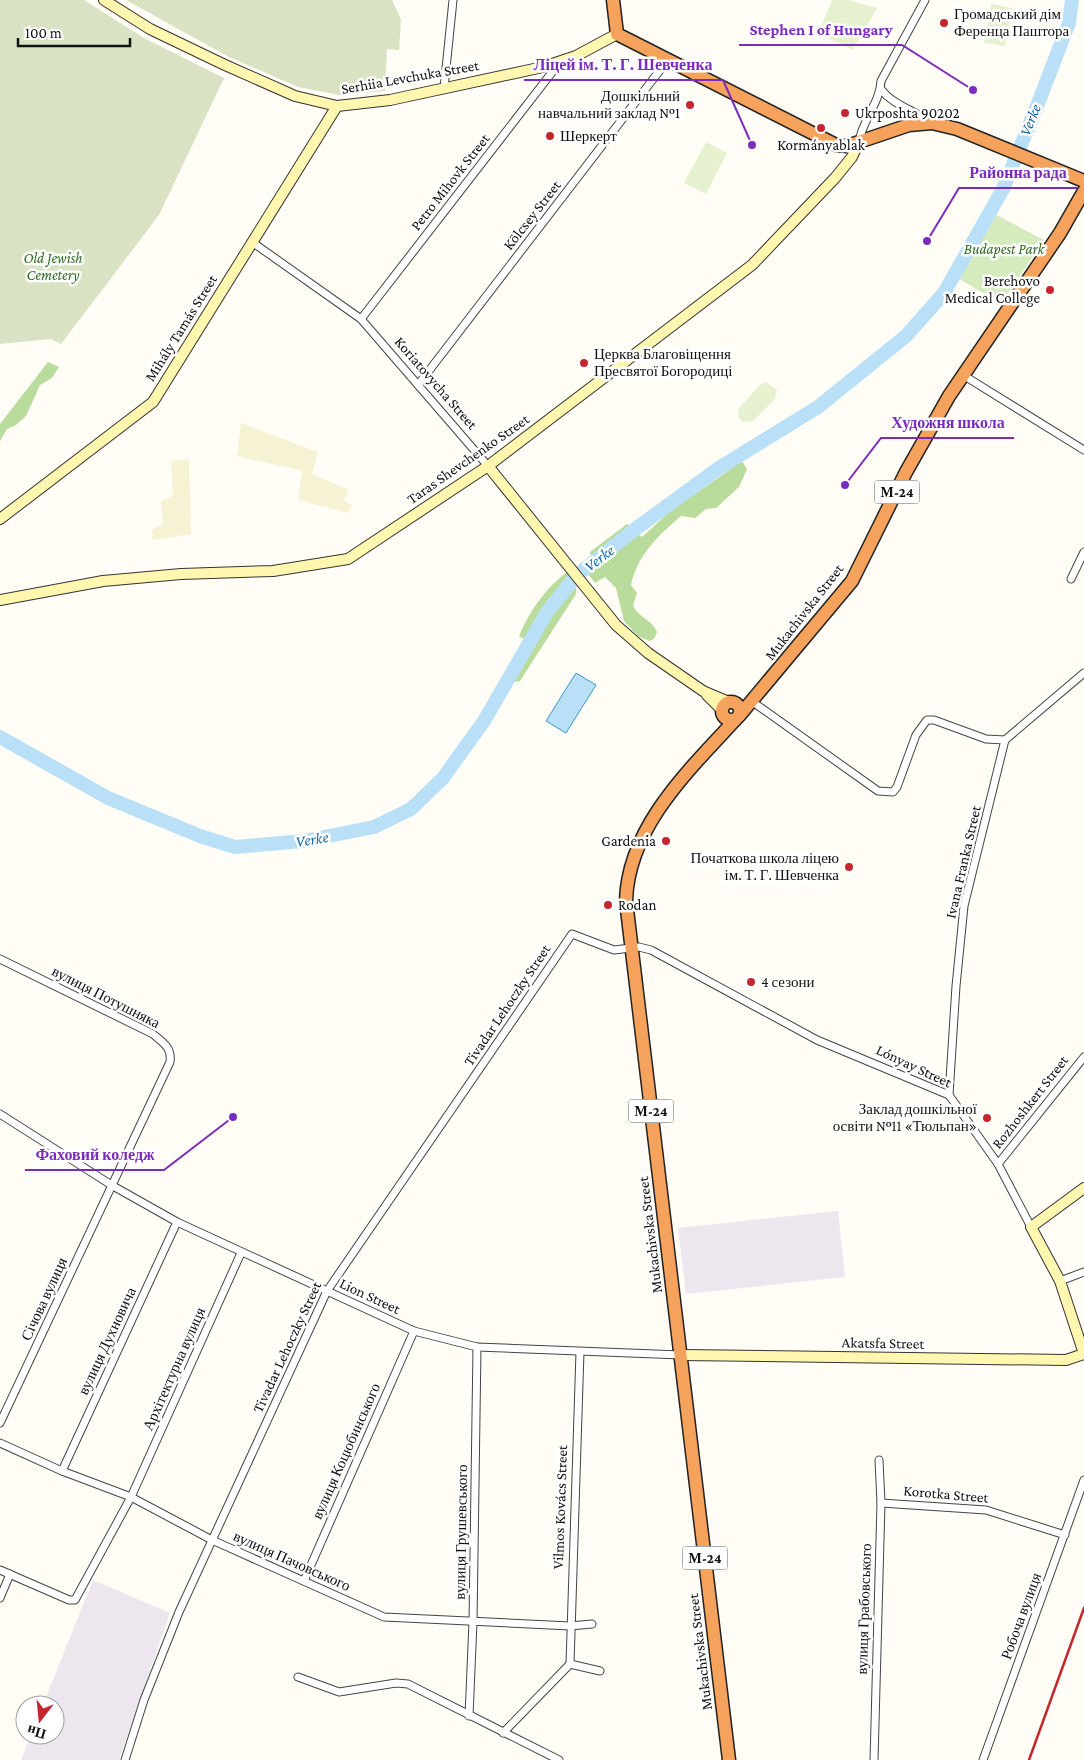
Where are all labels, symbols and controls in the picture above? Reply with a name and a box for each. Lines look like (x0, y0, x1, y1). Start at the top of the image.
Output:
place label: Громадський дім Ференца Паштора (954, 6, 1070, 39)
callout: Stephen I of Hungary (739, 14, 902, 45)
scale bar (18, 15, 130, 47)
marker: Громадський дім Ференца Паштора (938, 17, 950, 29)
text: Stephen I of Hungary (749, 21, 893, 38)
text: 100 m (25, 25, 62, 41)
callout: Ліцей ім. Т. Г. Шевченка (524, 49, 723, 80)
text: Ліцей ім. Т. Г. Шевченка (534, 56, 712, 73)
street label: Serhiia Levchuka Street (340, 57, 481, 97)
place label: Дошкільний навчальний заклад №1 (538, 88, 680, 121)
marker: Дошкільний навчальний заклад №1 (684, 99, 696, 111)
water label: Verke (1016, 102, 1044, 138)
place label: Ukrposhta 90202 (855, 105, 960, 122)
marker: Ukrposhta 90202 (839, 107, 851, 119)
marker: Kormányablak (815, 122, 827, 134)
place label: Шеркерт (560, 128, 617, 144)
street label: Petro Mihovk Street (407, 130, 493, 233)
marker: Шеркерт (544, 130, 556, 142)
place label: Kormányablak (777, 137, 866, 154)
callout: Районна рада (959, 157, 1077, 188)
text: Районна рада (969, 164, 1067, 182)
street label: Kölcsey Street (500, 176, 565, 253)
park label: Budapest Park (964, 241, 1046, 258)
park label: Old Jewish Cemetery (23, 250, 83, 284)
street label: Mihály Tamás Street (142, 271, 222, 385)
place label: Berehovo Medical College (945, 273, 1040, 307)
marker: Berehovo Medical College (1044, 284, 1056, 296)
street label: Koriatovycha Street (391, 333, 481, 434)
place label: Церква Благовіщення Пресвятої Богородиці (594, 346, 732, 379)
marker: Церква Благовіщення Пресвятої Богородиці (578, 357, 590, 369)
callout: Художня школа (881, 407, 1014, 438)
street label: Taras Shevchenko Street (404, 410, 533, 507)
text: Художня школа (891, 414, 1005, 432)
road number: М-24 (874, 481, 920, 504)
water label: Verke (581, 541, 617, 575)
street label: Mukachivska Street (762, 560, 847, 663)
street label: Ivana Franka Street (942, 803, 984, 920)
water label: Verke (294, 828, 330, 850)
place label: Gardenia (601, 833, 656, 849)
marker: Gardenia (660, 835, 672, 847)
place label: Початкова школа ліцею ім. Т. Г. Шевченка (690, 850, 839, 883)
marker: Початкова школа ліцею ім. Т. Г. Шевченка (843, 861, 855, 873)
place label: Rodan (618, 897, 656, 913)
marker: Rodan (602, 899, 614, 911)
street label: Tivadar Lehoczky Street (460, 940, 555, 1069)
street label: вулиця Потушняка (49, 963, 163, 1031)
place label: 4 сезони (761, 974, 815, 990)
marker: 4 сезони (745, 976, 757, 988)
street label: Lónyay Street (873, 1042, 955, 1092)
street label: Rozhoshkert Street (989, 1052, 1072, 1152)
road number: М-24 (628, 1100, 674, 1122)
place label: Заклад дошкільної освіти №11 «Тюльпан» (833, 1101, 978, 1134)
marker: Заклад дошкільної освіти №11 «Тюльпан» (981, 1112, 993, 1124)
callout: Фаховий коледж (25, 1139, 164, 1170)
text: Фаховий коледж (35, 1146, 155, 1163)
street label: Mukachivska Street (635, 1175, 665, 1294)
street label: Січова вулиця (18, 1255, 70, 1343)
street label: Lion Street (337, 1275, 404, 1317)
street label: Tivadar Lehoczky Street (250, 1278, 326, 1416)
street label: вулиця Духновича (75, 1284, 139, 1397)
street label: Архітектурна вулиця (140, 1305, 208, 1433)
street label: Akatsfa Street (842, 1334, 925, 1352)
street label: вулиця Коцюбинського (309, 1381, 383, 1521)
street label: Vilmos Kovács Street (550, 1444, 570, 1569)
street label: вулиця Грушевського (452, 1464, 470, 1600)
street label: Korotka Street (903, 1482, 990, 1506)
street label: вулиця Пачовського (231, 1528, 353, 1594)
street label: вулиця Грабовського (854, 1543, 874, 1675)
road number: М-24 (682, 1546, 728, 1570)
street label: Робоча вулиця (998, 1570, 1044, 1662)
street label: Mukachivska Street (685, 1592, 715, 1711)
north arrow (15, 1695, 65, 1745)
text: Пн (25, 1722, 48, 1743)

